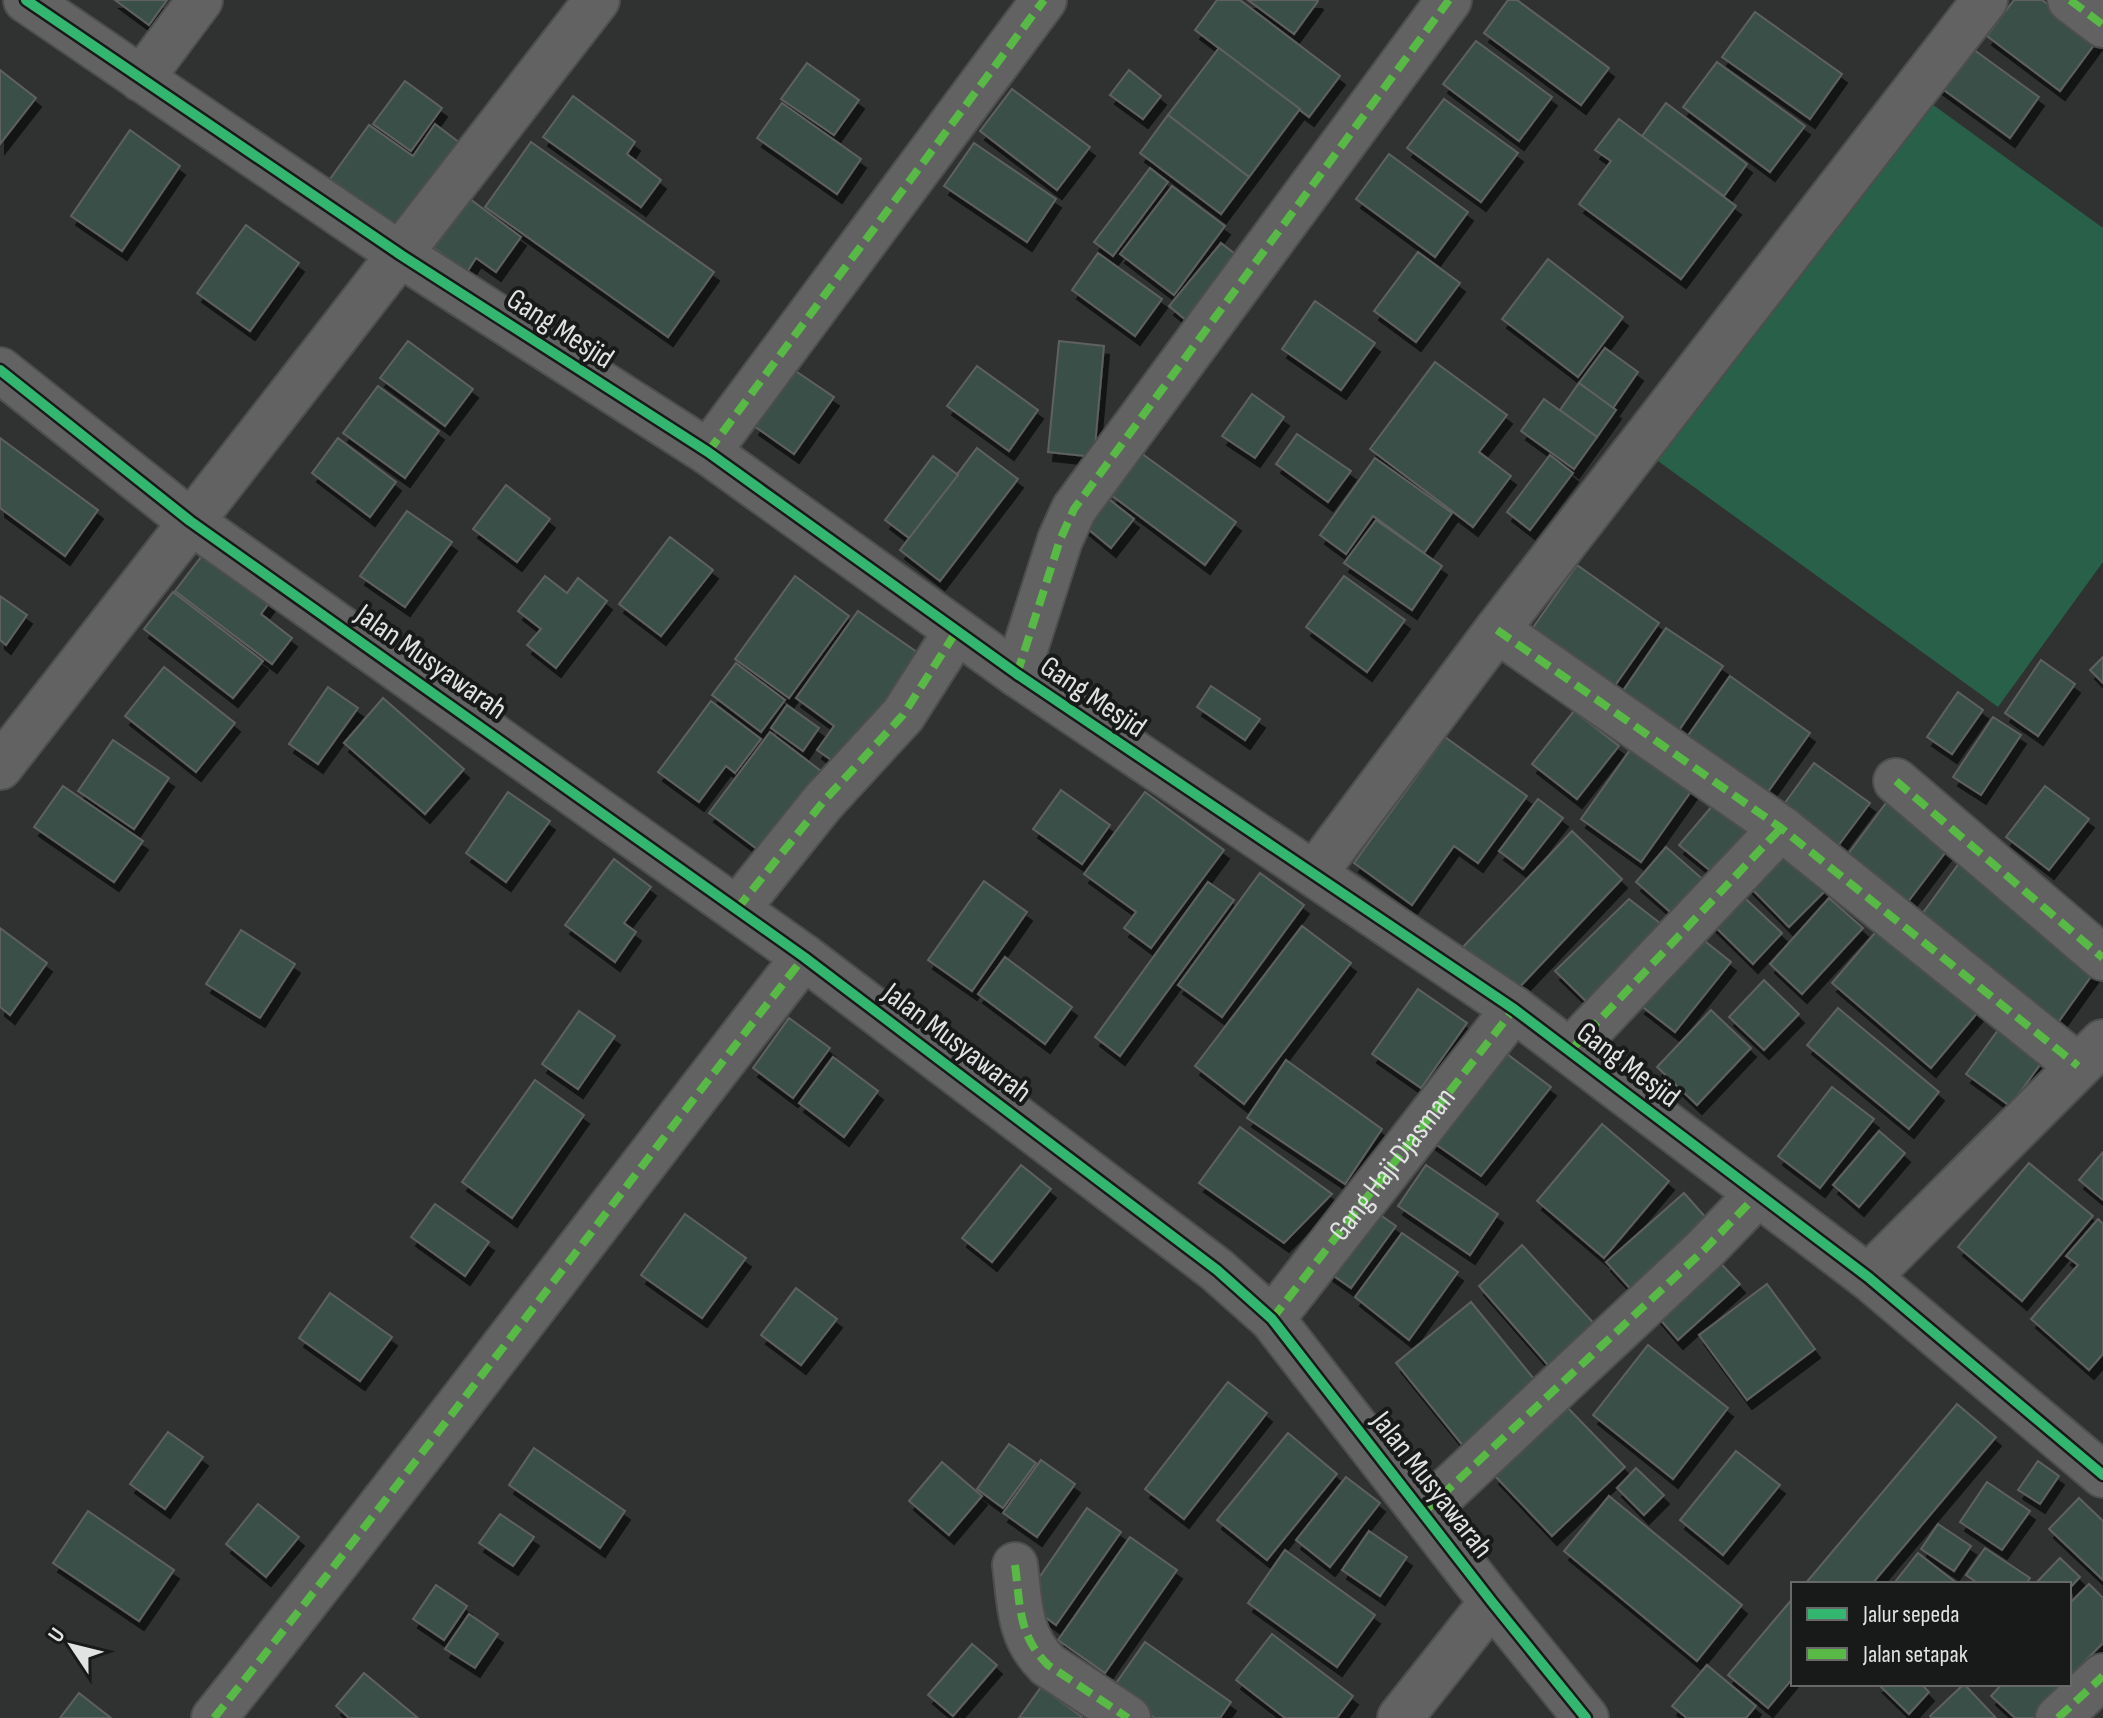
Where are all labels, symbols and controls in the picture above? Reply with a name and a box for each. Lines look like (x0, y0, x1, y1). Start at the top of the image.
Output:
street label: Gang Mesjid (500, 281, 620, 377)
street label: Jalan Musyawarah (348, 596, 514, 727)
street label: Gang Mesjid (1033, 649, 1153, 745)
street label: Jalan Musyawarah (875, 975, 1038, 1110)
street label: Gang Mesjid (1569, 1014, 1687, 1116)
street label: Gang Haji Djasman (1322, 1081, 1464, 1248)
street label: Jalan Musyawarah (1363, 1404, 1501, 1566)
legend (1791, 1582, 2071, 1686)
text: Jalur sepeda (1862, 1600, 1959, 1629)
north arrow (32, 1606, 112, 1686)
text: U (42, 1623, 71, 1648)
text: Jalan setapak (1862, 1640, 1968, 1669)

